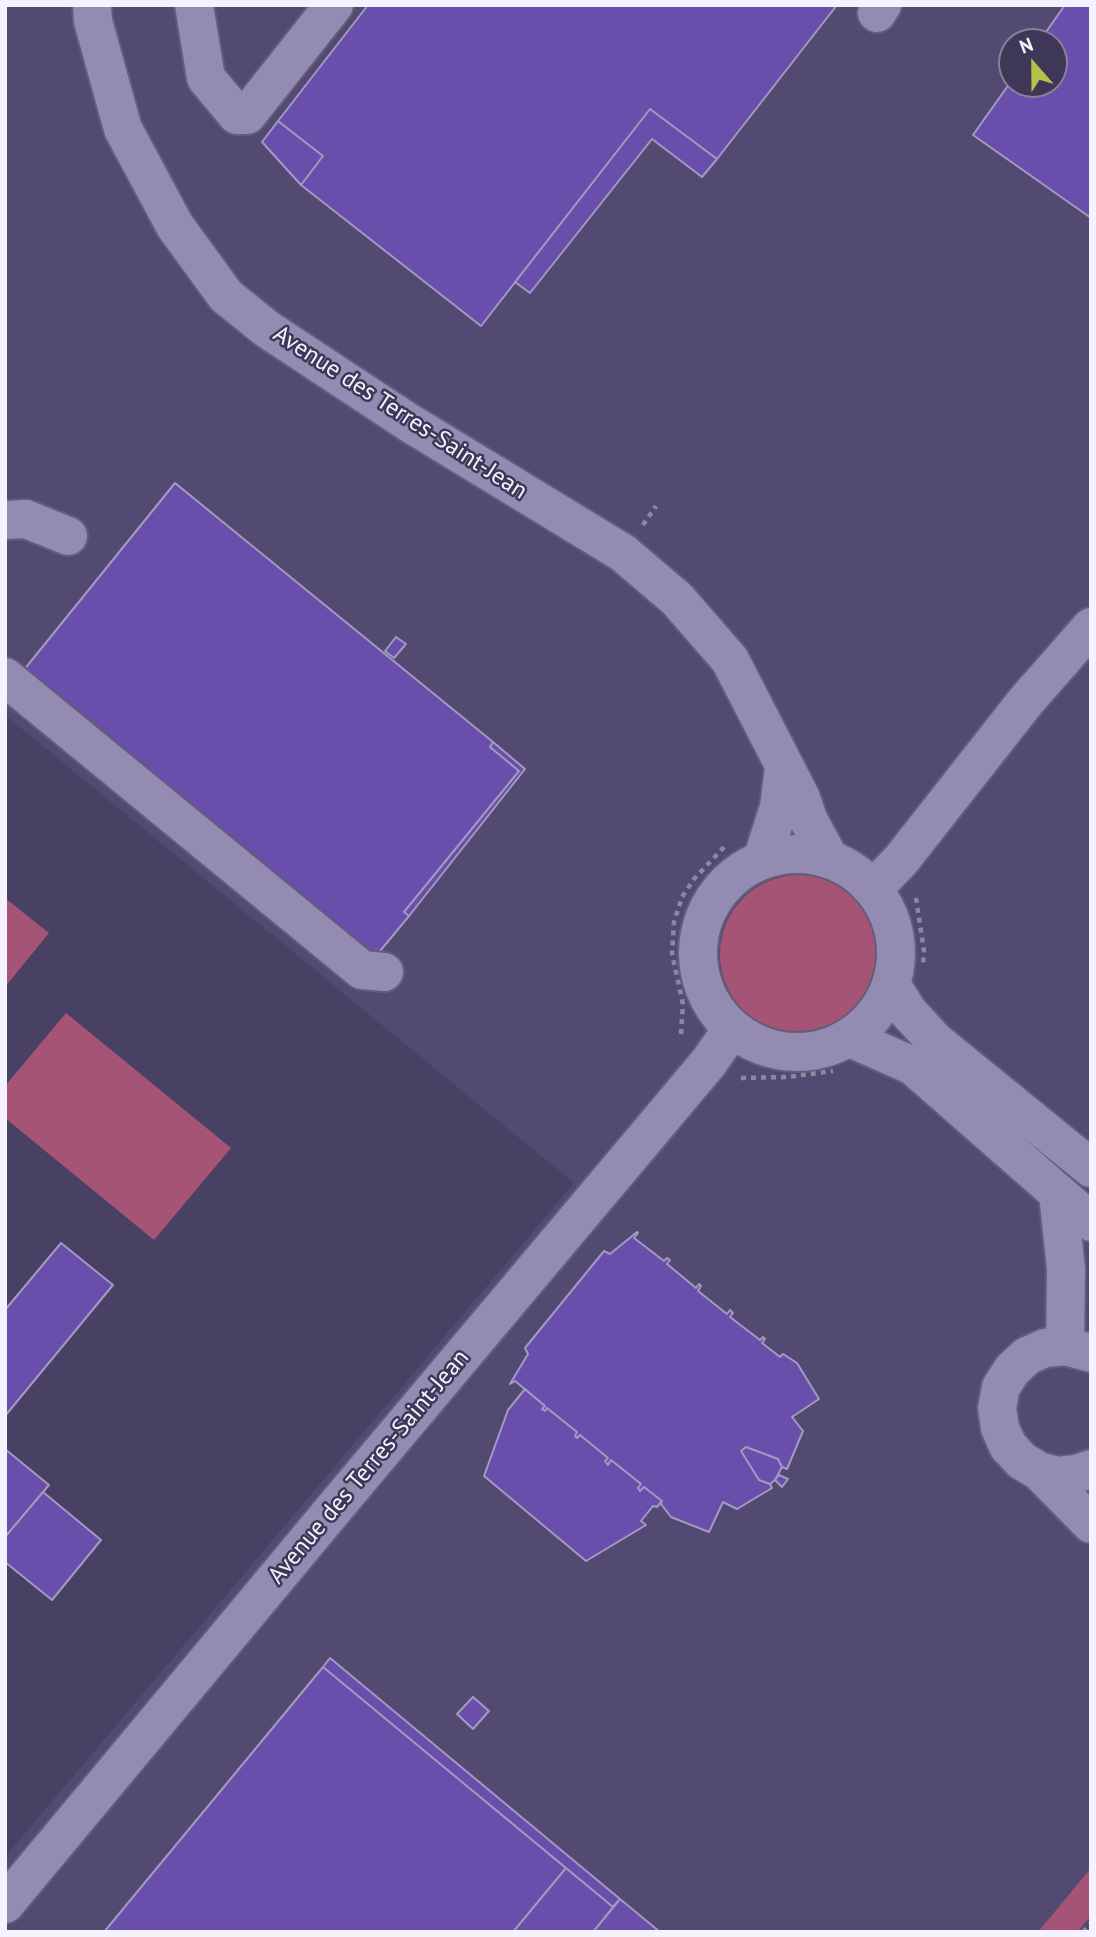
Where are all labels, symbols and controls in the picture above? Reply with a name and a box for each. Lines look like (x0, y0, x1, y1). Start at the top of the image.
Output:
north arrow (998, 28, 1068, 98)
text: N (1016, 32, 1036, 59)
street label: Avenue des Terres-Saint-Jean (268, 320, 532, 506)
street label: Avenue des Terres-Saint-Jean (262, 1344, 476, 1590)

